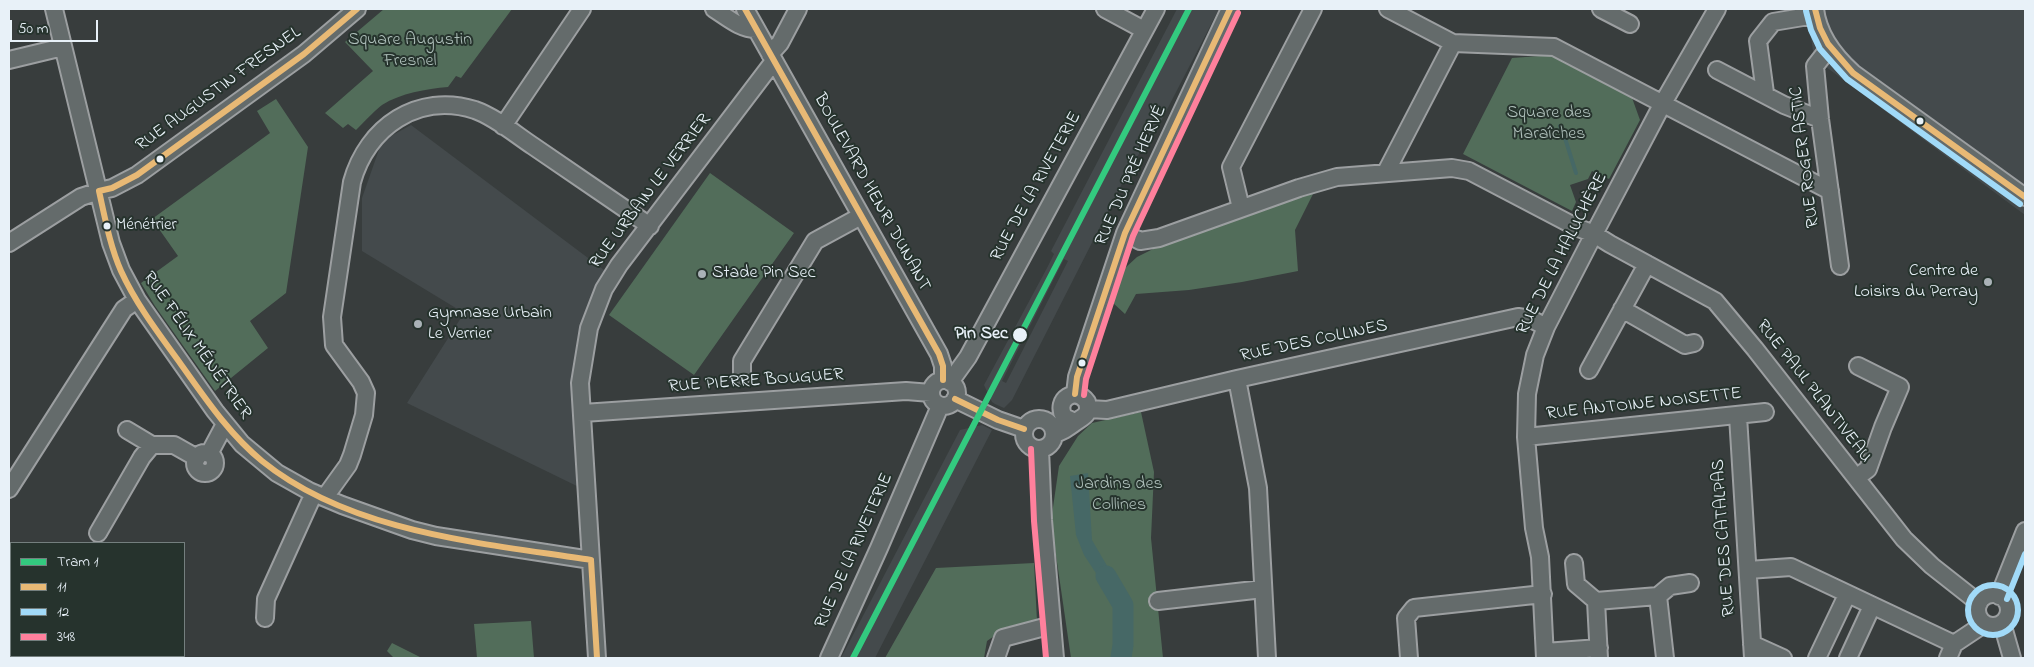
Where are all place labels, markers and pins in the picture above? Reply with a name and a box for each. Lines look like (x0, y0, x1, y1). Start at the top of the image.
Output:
unlabelled marker (1915, 116, 1925, 126)
unlabelled marker (155, 154, 165, 164)
place label: Ménétrier (116, 216, 177, 236)
marker: Ménétrier (102, 221, 112, 231)
place label: Centre de Loisirs du Perray (1854, 261, 1978, 304)
place label: Stade Pin Sec (712, 263, 816, 285)
marker: Stade Pin Sec (696, 268, 708, 280)
marker: Centre de Loisirs du Perray (1982, 276, 1994, 288)
place label: Gymnase Urbain Le Verrier (428, 303, 552, 346)
marker: Gymnase Urbain Le Verrier (412, 318, 424, 330)
place label: Pin Sec (954, 324, 1008, 346)
marker: Pin Sec (1011, 326, 1029, 344)
unlabelled marker (1077, 358, 1087, 368)

